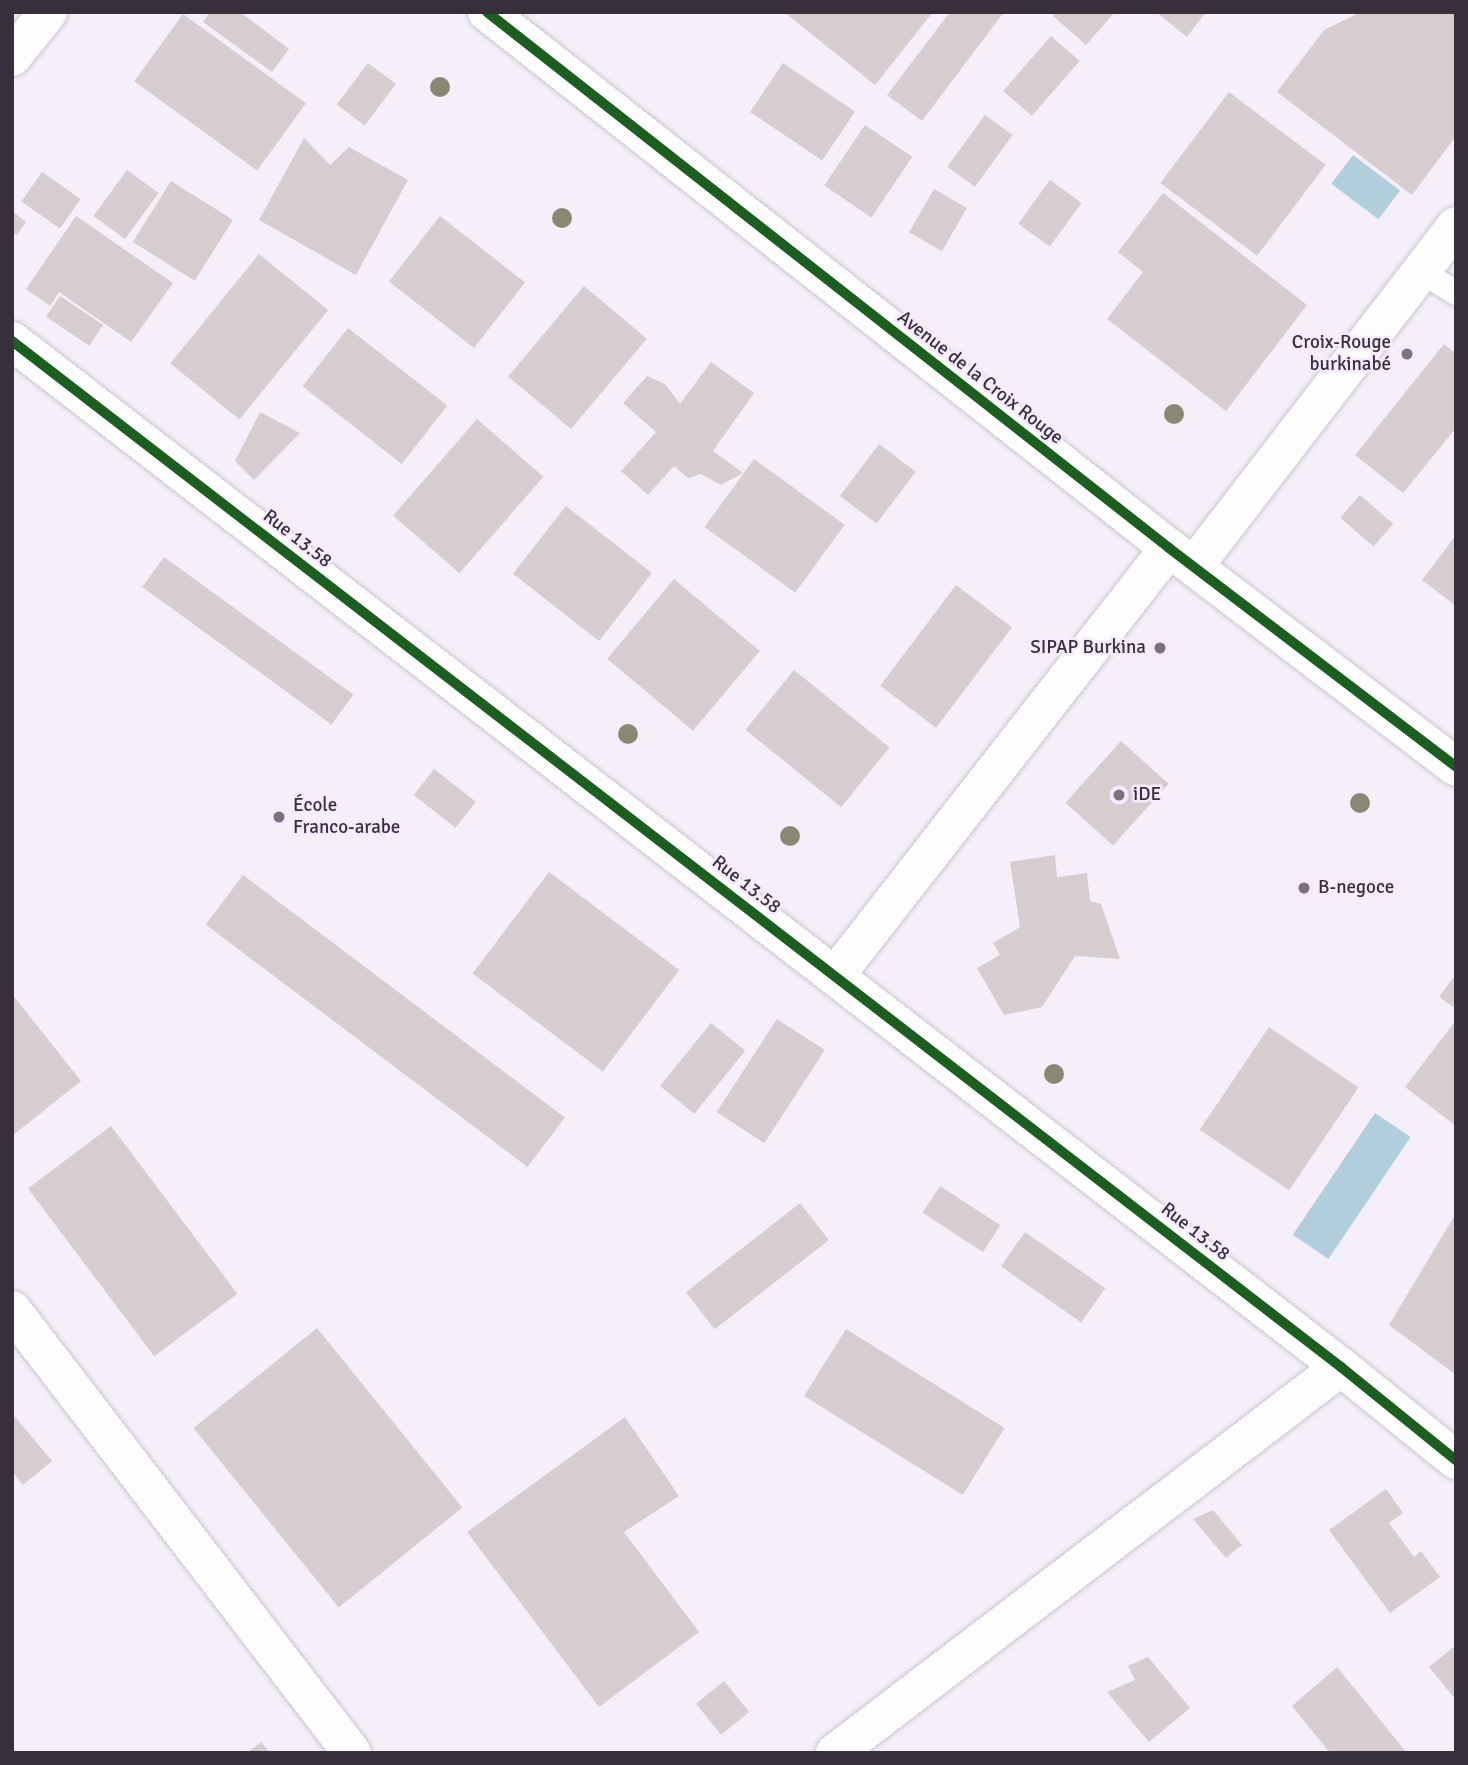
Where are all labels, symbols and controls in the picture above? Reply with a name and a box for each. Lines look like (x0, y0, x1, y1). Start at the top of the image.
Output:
street label: Avenue de la Croix Rouge (893, 306, 1067, 450)
place label: Croix-Rouge burkinabé (1292, 332, 1391, 376)
marker: Croix-Rouge burkinabé (1397, 344, 1417, 364)
street label: Rue 13.58 (258, 505, 336, 573)
place label: SIPAP Burkina (1030, 637, 1146, 659)
marker: SIPAP Burkina (1152, 640, 1168, 656)
place label: iDE (1133, 784, 1161, 806)
marker: iDE (1111, 787, 1127, 803)
place label: École Franco-arabe (293, 795, 400, 839)
marker: École Franco-arabe (271, 809, 287, 825)
street label: Rue 13.58 (707, 851, 785, 919)
place label: B-negoce (1318, 877, 1394, 899)
marker: B-negoce (1296, 880, 1312, 896)
street label: Rue 13.58 (1156, 1198, 1234, 1266)

